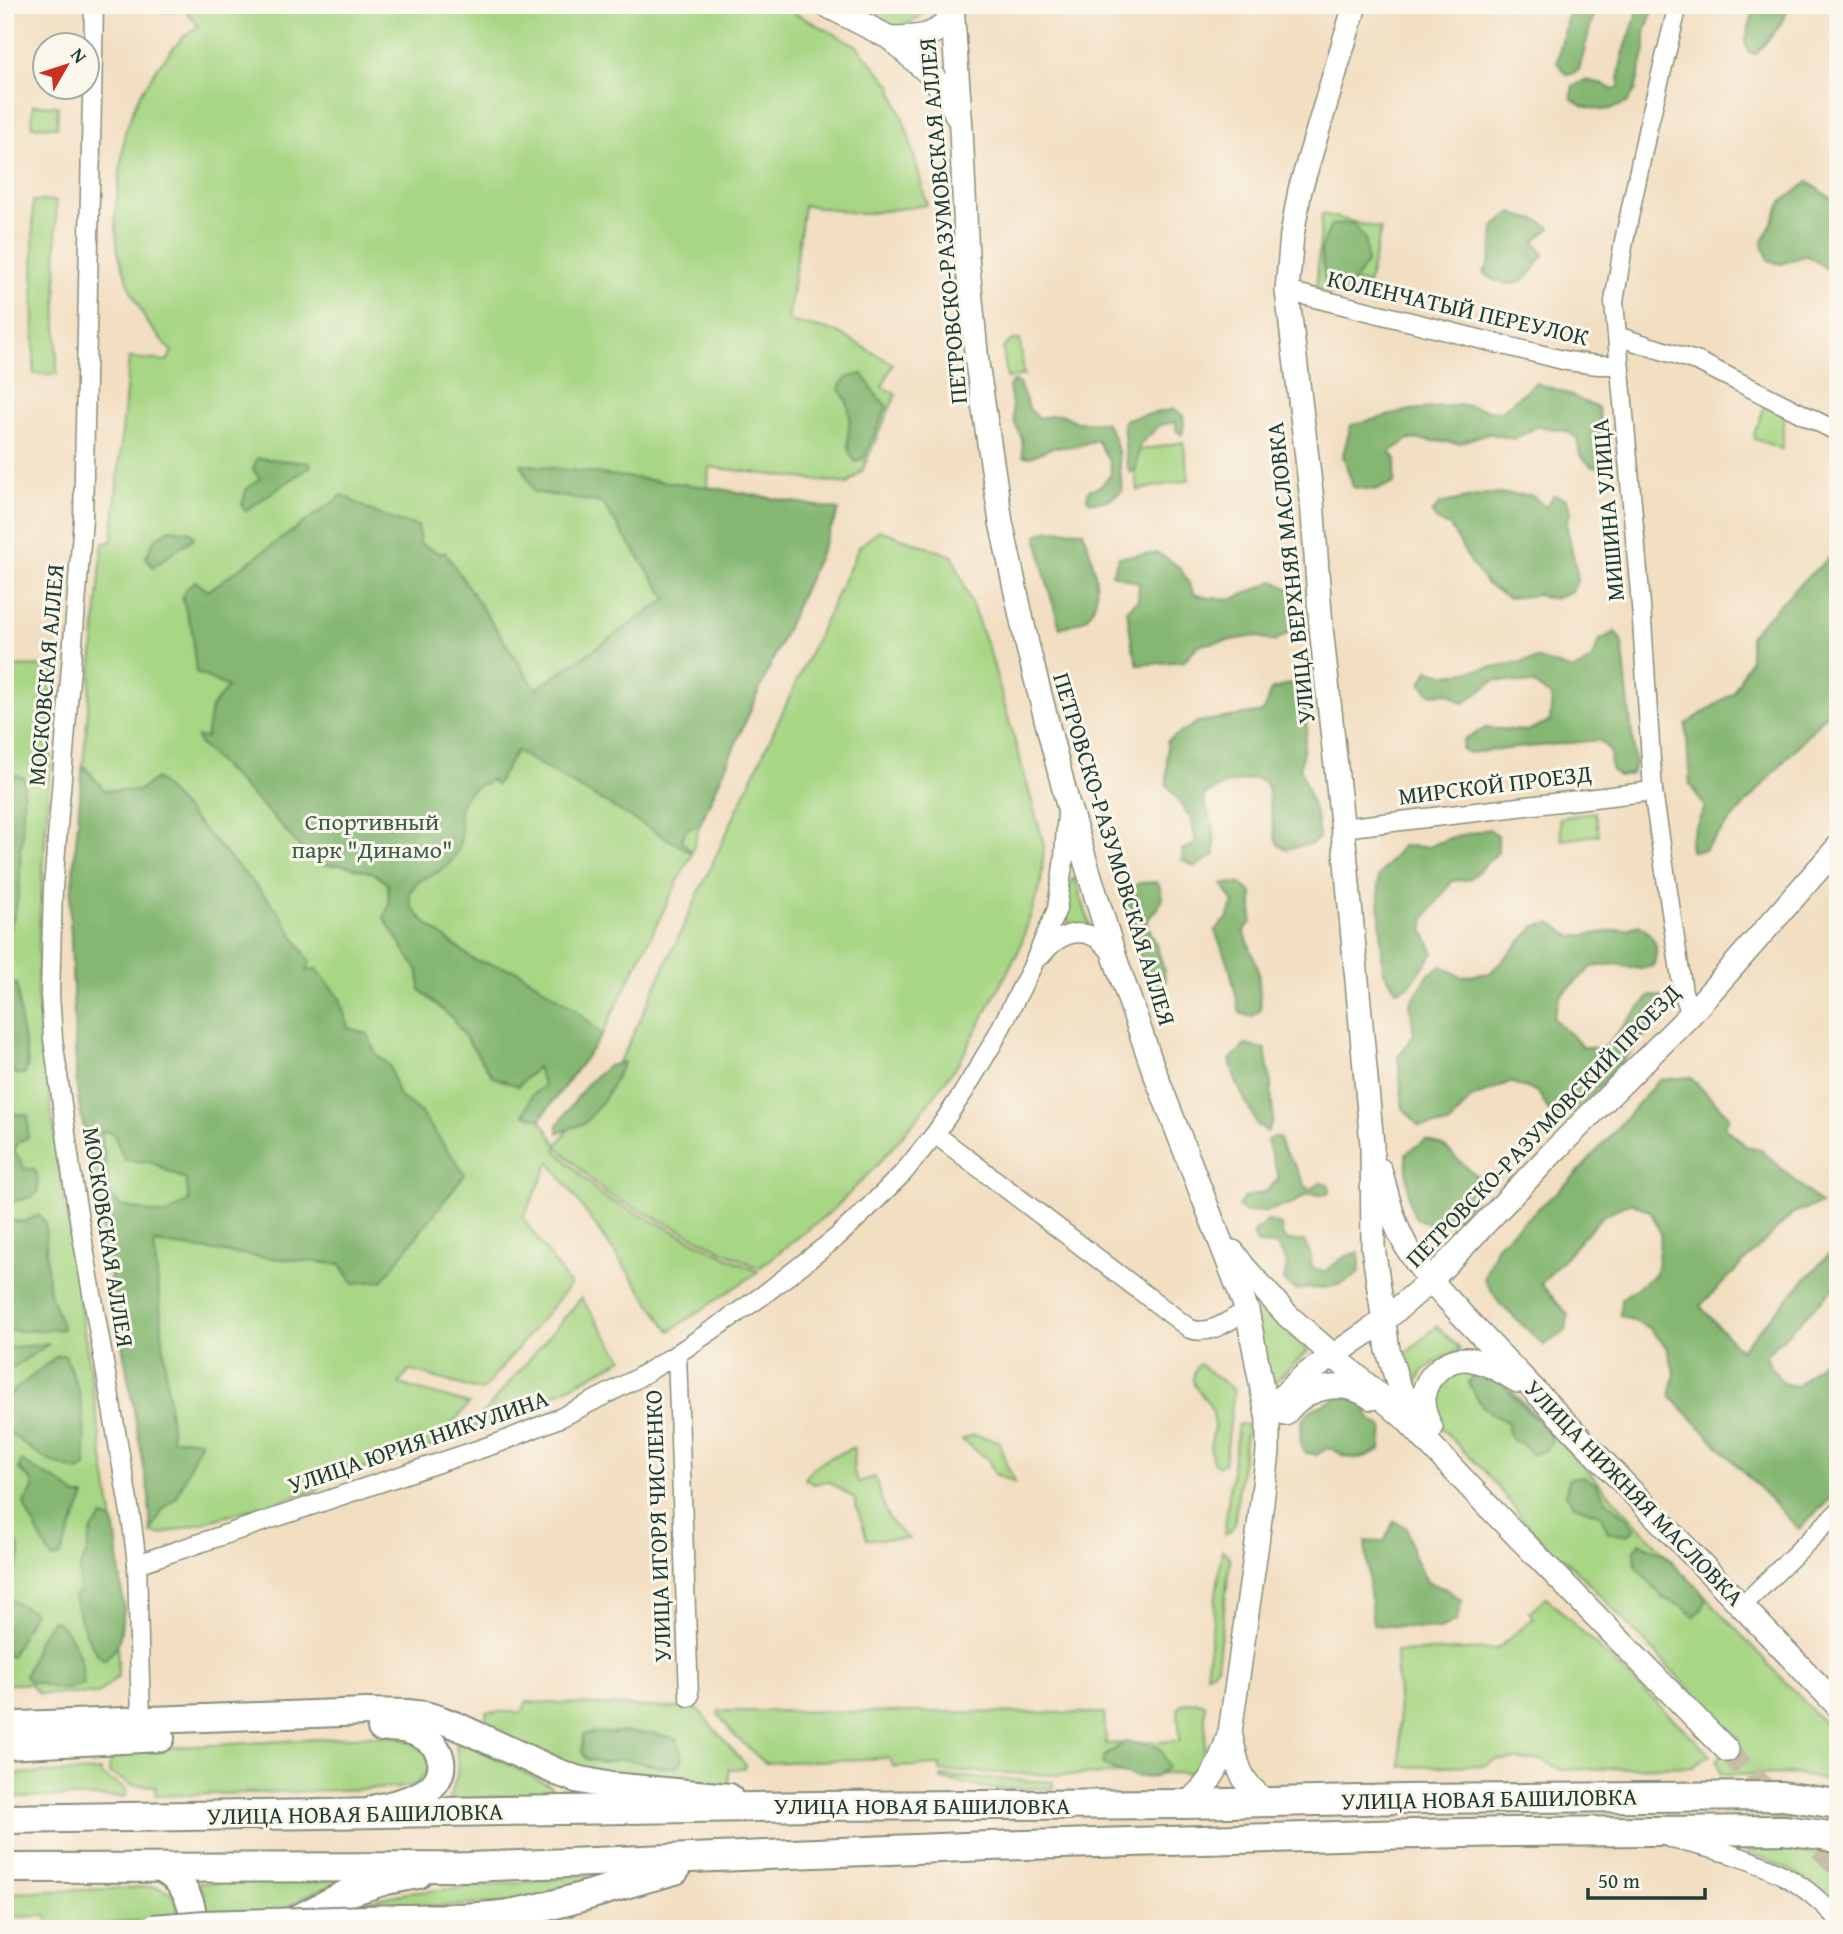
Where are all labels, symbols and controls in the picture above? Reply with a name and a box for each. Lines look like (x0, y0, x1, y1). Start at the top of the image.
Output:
north arrow (32, 32, 102, 102)
street label: ПЕТРОВСКО-РАЗУМОВСКАЯ АЛЛЕЯ (909, 37, 976, 405)
text: N (64, 42, 94, 69)
street label: КОЛЕНЧАТЫЙ ПЕРЕУЛОК (1324, 260, 1592, 355)
street label: МИШИНА УЛИЦА (1582, 417, 1633, 603)
street label: УЛИЦА ВЕРХНЯЯ МАСЛОВКА (1257, 420, 1324, 726)
street label: МОСКОВСКАЯ АЛЛЕЯ (18, 563, 73, 787)
street label: ПЕТРОВСКО-РАЗУМОВСКАЯ АЛЛЕЯ (1044, 668, 1185, 1030)
street label: МИРСКОЙ ПРОЕЗД (1396, 755, 1594, 814)
park label: Спортивный парк "Динамо" (291, 804, 453, 867)
street label: ПЕТРОВСКО-РАЗУМОВСКИЙ ПРОЕЗД (1397, 976, 1688, 1275)
street label: МОСКОВСКАЯ АЛЛЕЯ (74, 1124, 143, 1349)
street label: УЛИЦА НИЖНЯЯ МАСЛОВКА (1516, 1371, 1753, 1614)
street label: УЛИЦА ЮРИЯ НИКУЛИНА (283, 1380, 553, 1503)
street label: УЛИЦА ИГОРЯ ЧИСЛЕНКО (635, 1389, 680, 1663)
street label: УЛИЦА НОВАЯ БАШИЛОВКА (1340, 1778, 1638, 1819)
street label: УЛИЦА НОВАЯ БАШИЛОВКА (774, 1788, 1071, 1823)
street label: УЛИЦА НОВАЯ БАШИЛОВКА (206, 1793, 504, 1834)
scale bar (1588, 1857, 1705, 1901)
text: 50 m (1598, 1865, 1640, 1896)

